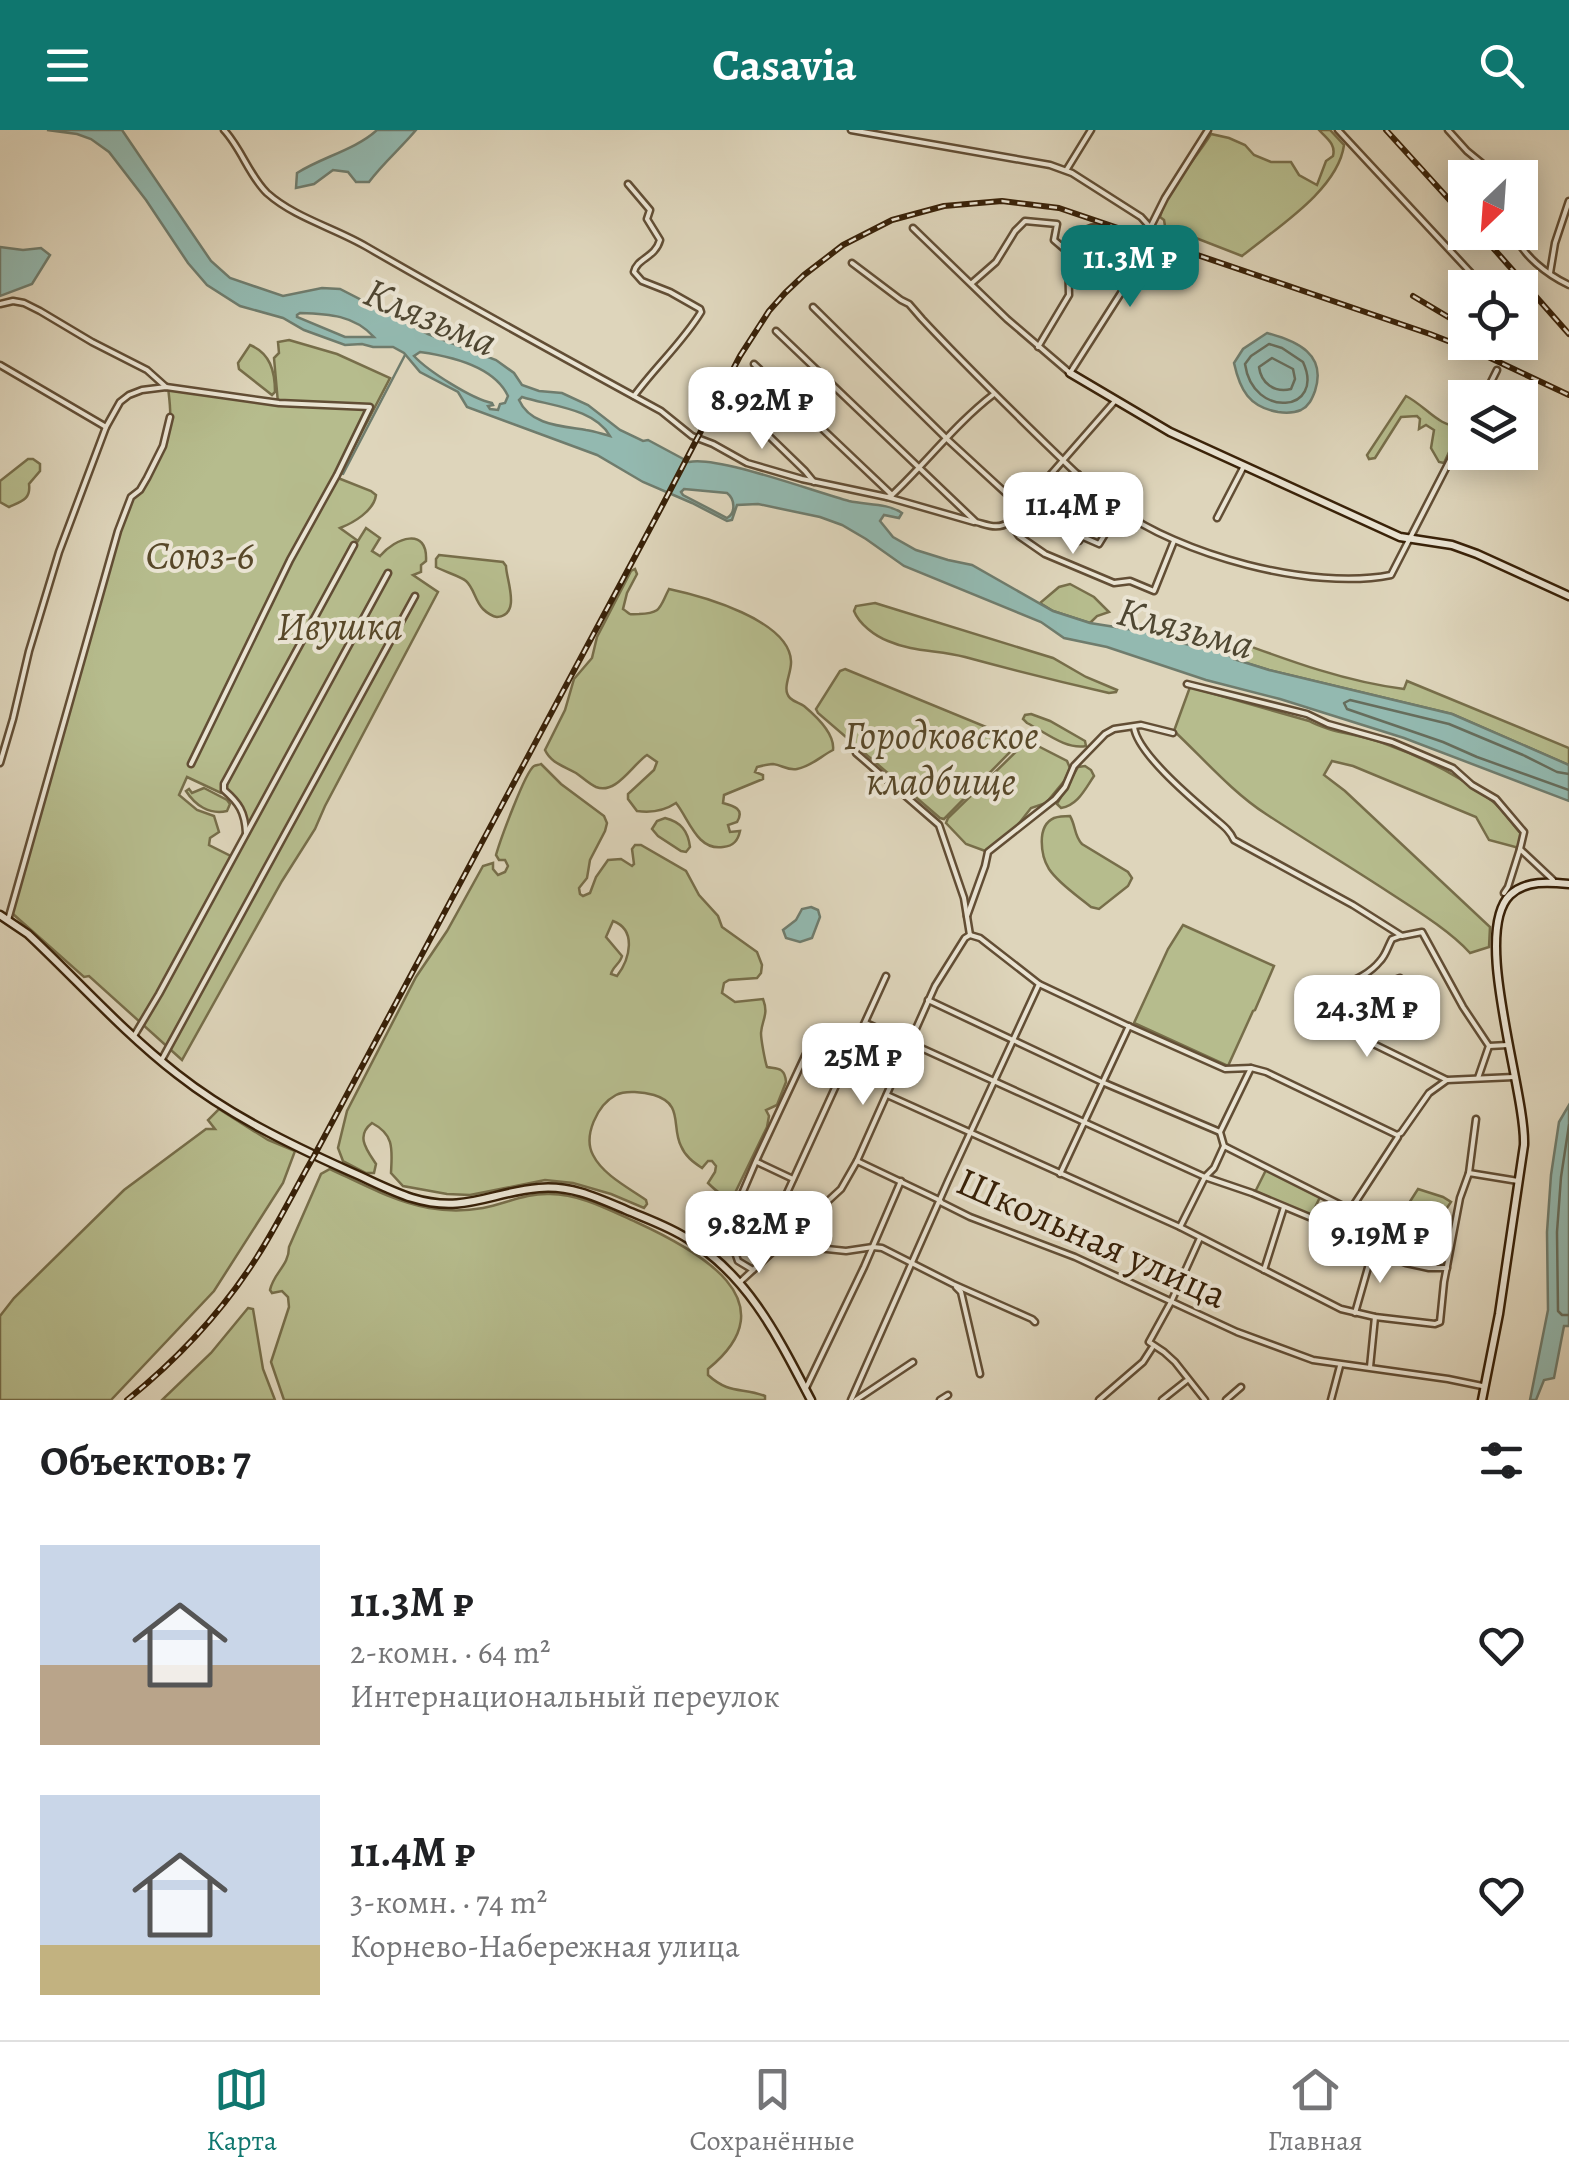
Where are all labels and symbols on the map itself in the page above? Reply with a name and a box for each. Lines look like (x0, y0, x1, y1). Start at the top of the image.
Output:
north arrow (1448, 160, 1538, 250)
pin: 11.3M ₽ (1038, 225, 1222, 310)
water label: Клязьма (356, 263, 506, 370)
pin: 8.92M ₽ (670, 367, 854, 452)
pin: 11.4M ₽ (981, 472, 1165, 557)
park label: Союз-6 (145, 528, 255, 583)
water label: Клязьма (1111, 582, 1261, 673)
park label: Ивушка (277, 599, 403, 654)
park label: Городковское кладбище (843, 708, 1039, 809)
pin: 24.3M ₽ (1275, 975, 1459, 1060)
pin: 25M ₽ (793, 1023, 933, 1108)
street label: Школьная улица (948, 1153, 1236, 1322)
pin: 9.82M ₽ (667, 1191, 851, 1276)
pin: 9.19M ₽ (1288, 1201, 1472, 1286)

